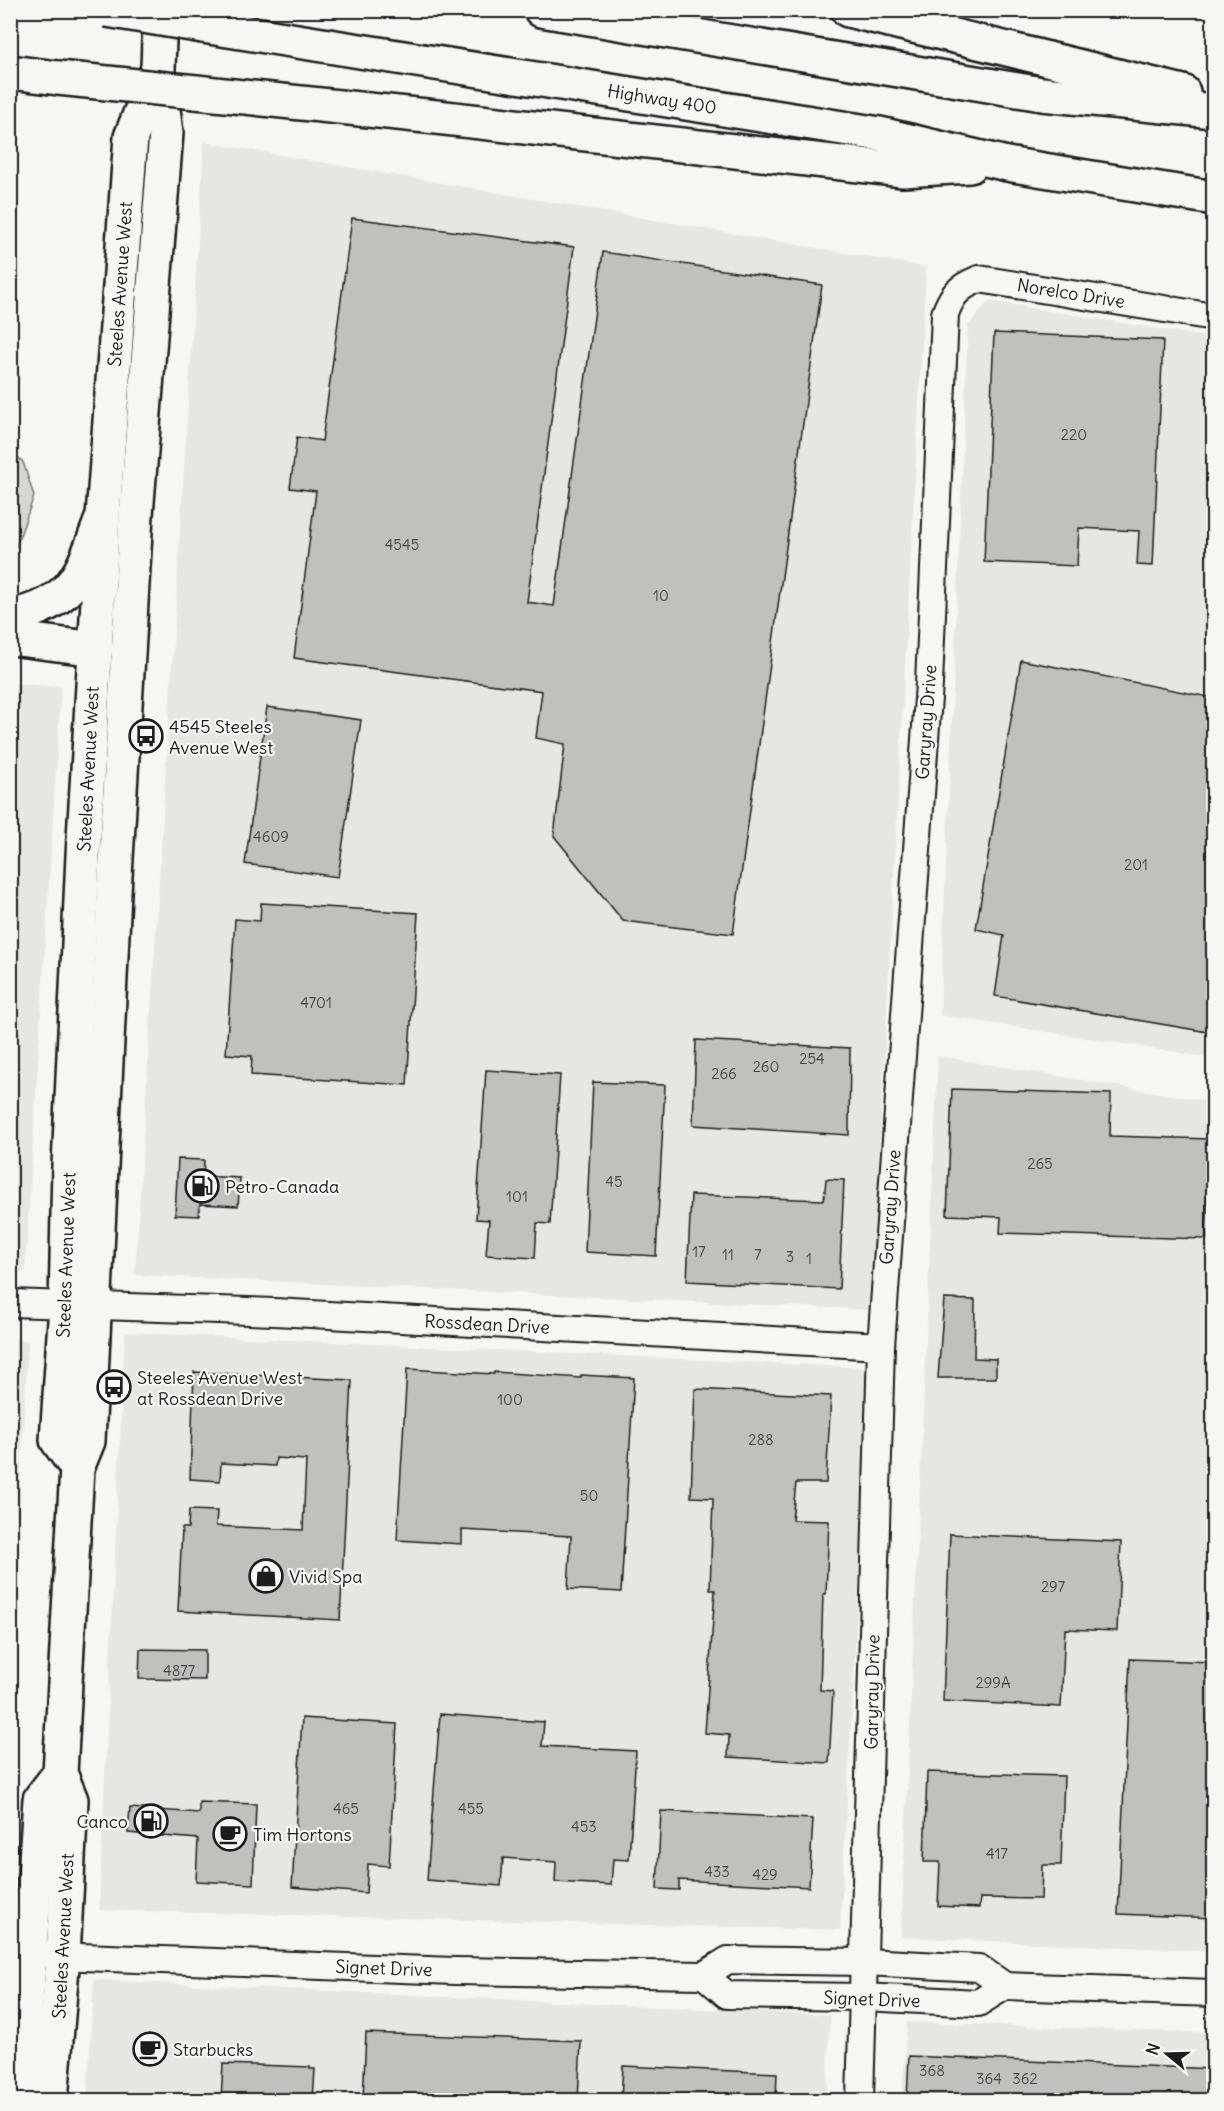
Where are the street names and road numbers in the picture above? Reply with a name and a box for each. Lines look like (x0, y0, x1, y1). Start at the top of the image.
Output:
street label: Highway 400 (606, 79, 718, 119)
street label: Steeles Avenue West (103, 201, 137, 367)
street label: Norelco Drive (1015, 273, 1127, 313)
street label: Garyray Drive (911, 664, 941, 780)
street label: Steeles Avenue West (72, 686, 104, 852)
street label: Garyray Drive (875, 1149, 905, 1265)
street label: Steeles Avenue West (52, 1172, 80, 1338)
street label: Rossdean Drive (424, 1309, 550, 1339)
street label: Garyray Drive (859, 1634, 885, 1750)
street label: Steeles Avenue West (47, 1853, 79, 2019)
street label: Signet Drive (335, 1955, 433, 1981)
street label: Signet Drive (823, 1986, 921, 2012)

